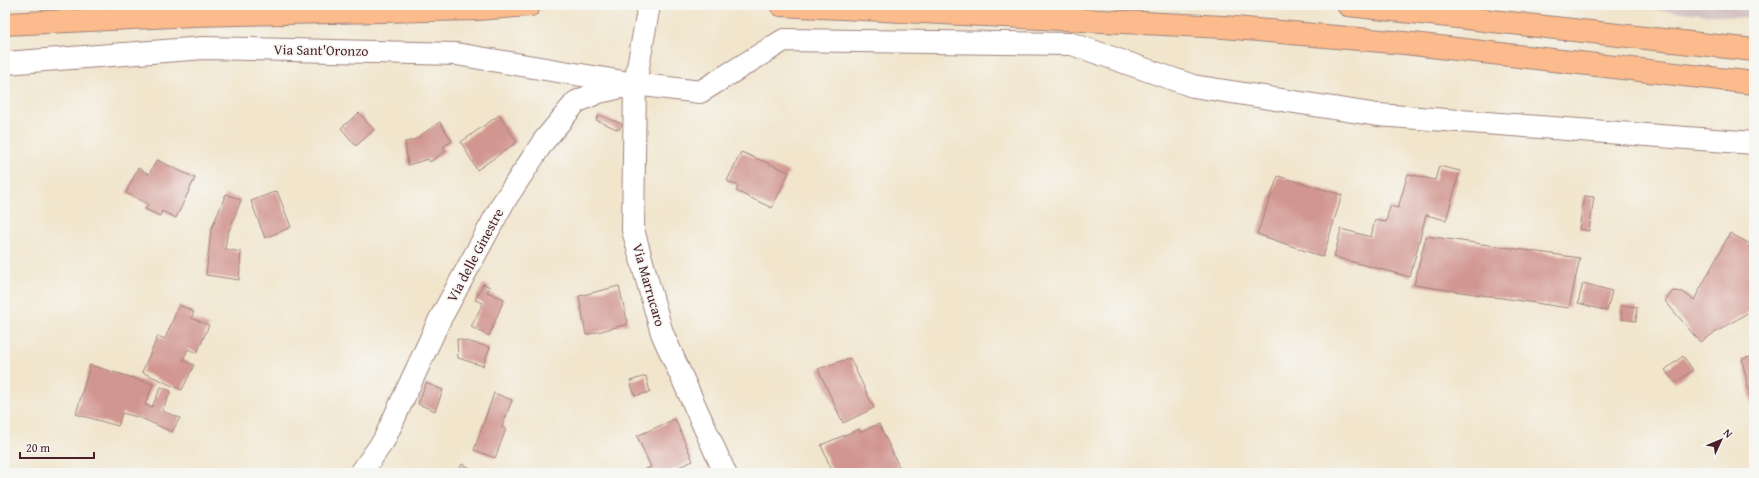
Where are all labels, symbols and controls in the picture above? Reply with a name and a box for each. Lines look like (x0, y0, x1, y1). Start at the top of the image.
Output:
street label: Via Sant'Oronzo (273, 39, 369, 61)
street label: Via delle Ginestre (442, 204, 508, 305)
street label: Via Marrucaro (628, 241, 670, 329)
north arrow (1701, 420, 1741, 460)
text: N (1720, 425, 1737, 442)
scale bar (20, 434, 94, 460)
text: 20 m (26, 439, 50, 456)

